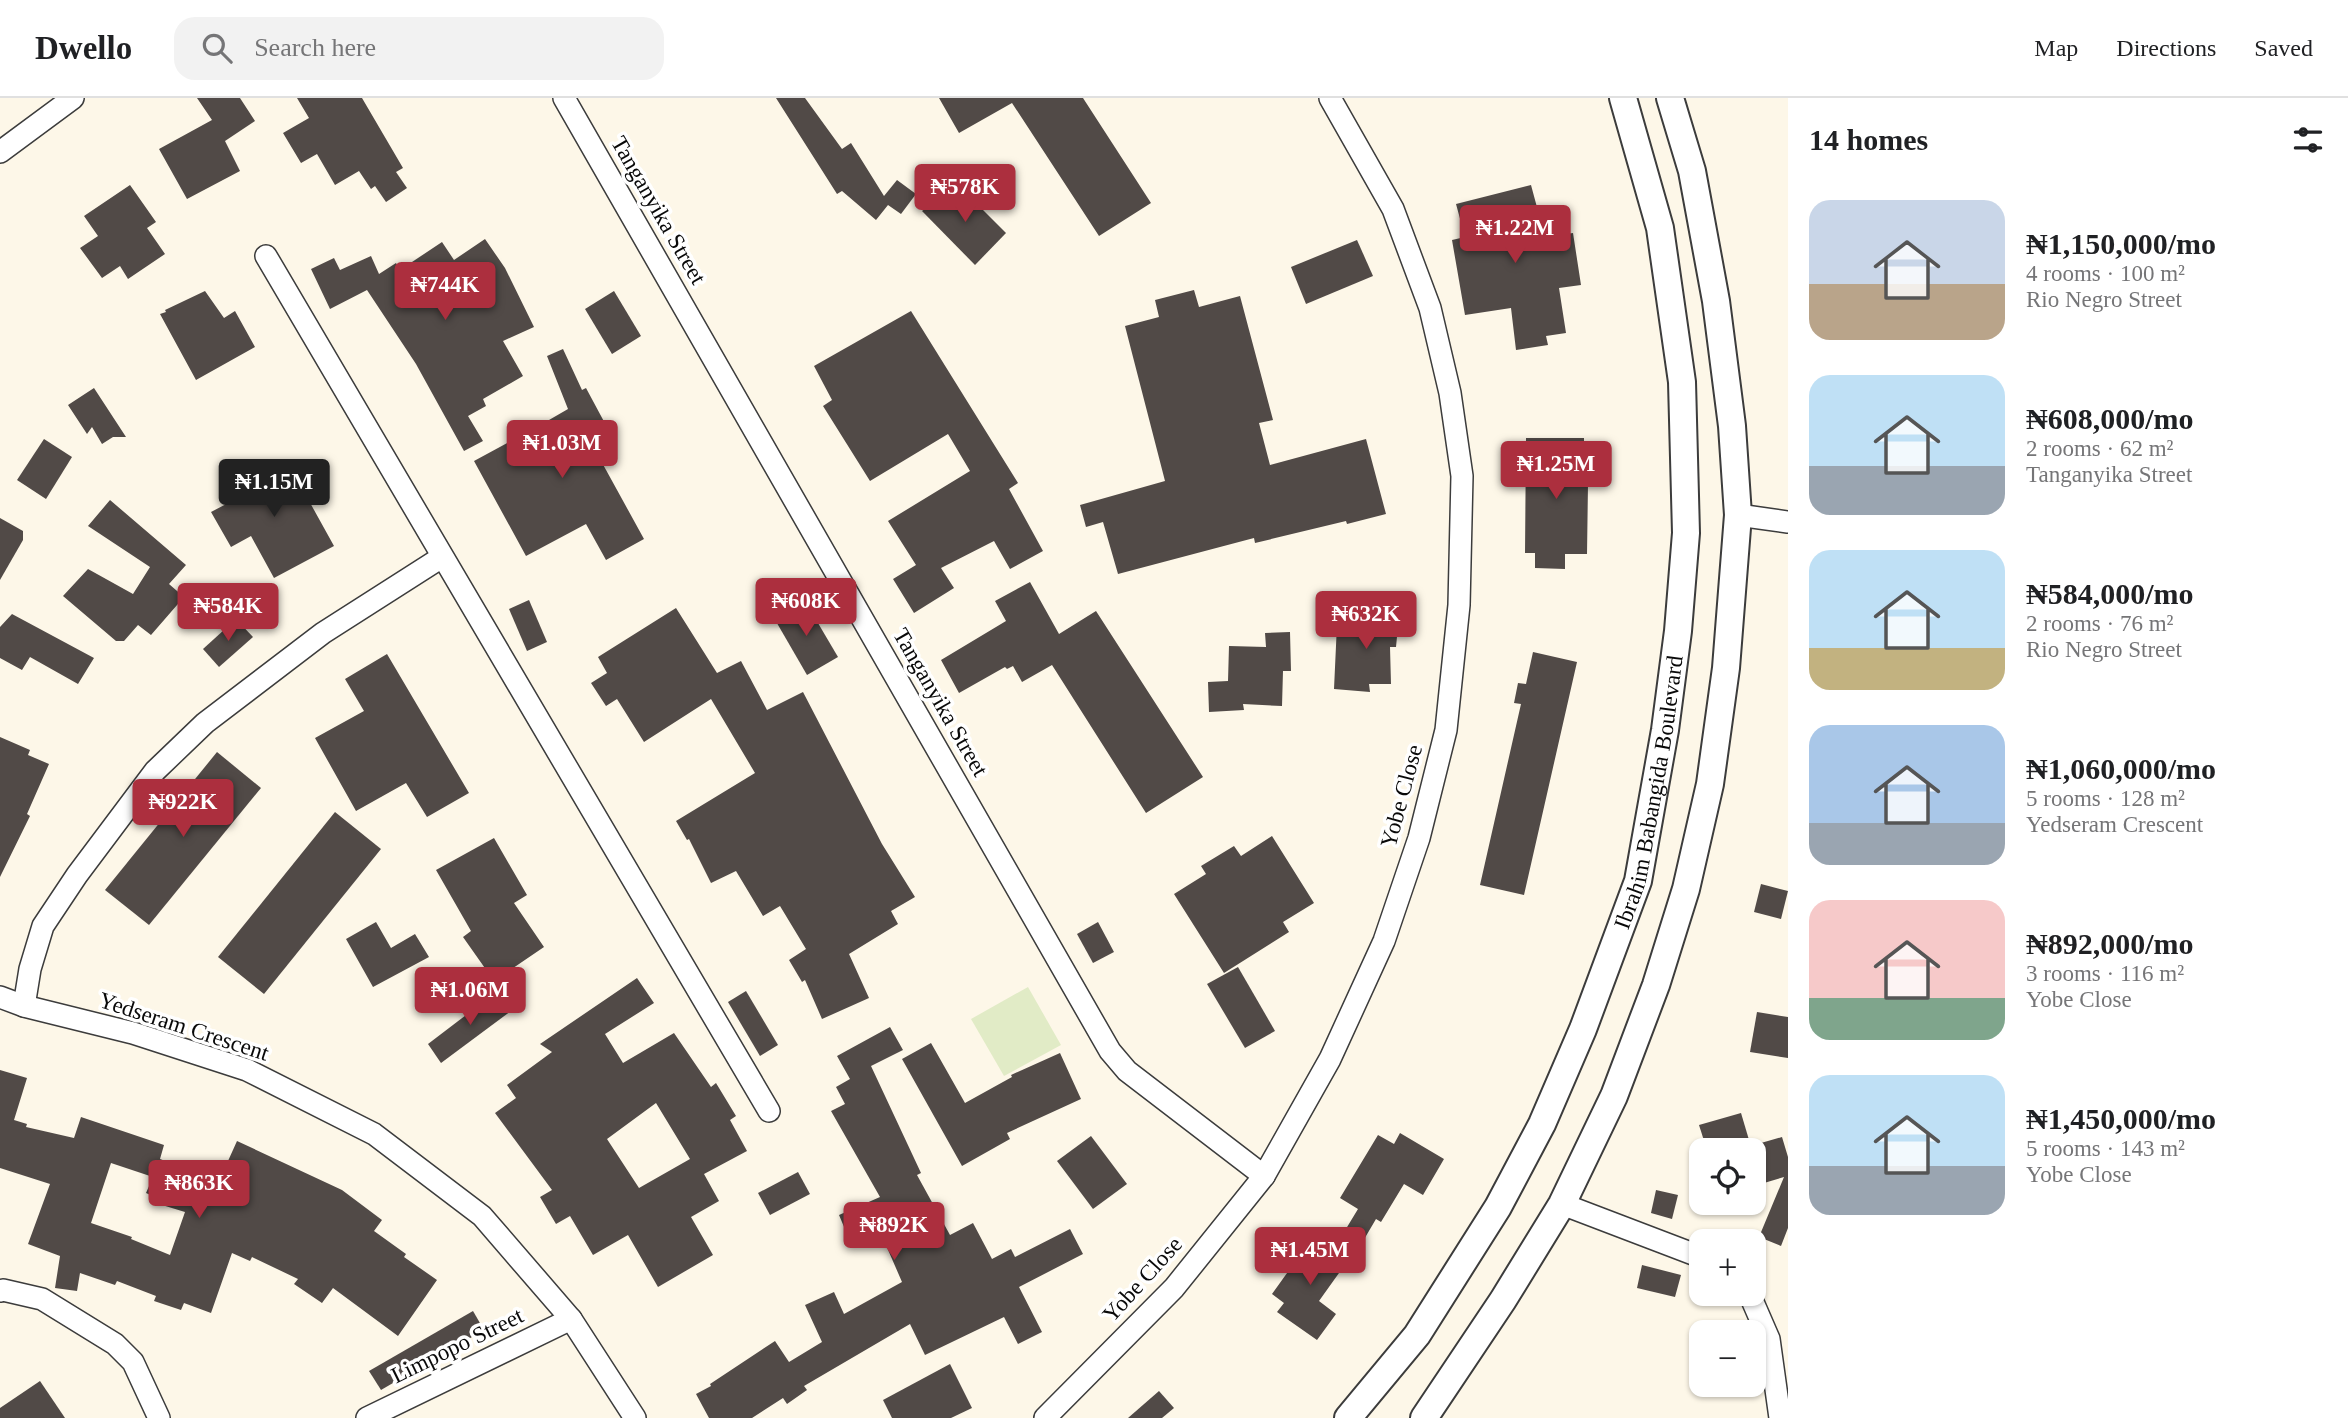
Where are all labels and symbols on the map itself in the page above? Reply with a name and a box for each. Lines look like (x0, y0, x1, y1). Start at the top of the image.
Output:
street label: Tanganyika Street (606, 132, 711, 289)
pin: ₦578K (916, 164, 1014, 224)
pin: ₦1.22M (1458, 206, 1572, 265)
pin: ₦744K (396, 262, 494, 322)
pin: ₦1.03M (505, 420, 619, 480)
pin: ₦1.25M (1499, 442, 1613, 501)
pin: ₦1.15M (217, 460, 331, 519)
pin: ₦608K (757, 578, 855, 638)
pin: ₦584K (179, 584, 277, 643)
pin: ₦632K (1317, 592, 1415, 651)
street label: Tanganyika Street (888, 624, 993, 781)
street label: Ibrahim Babangida Boulevard (1609, 653, 1688, 932)
street label: Yobe Close (1376, 742, 1427, 850)
pin: ₦922K (134, 780, 232, 839)
pin: ₦1.06M (413, 968, 527, 1027)
street label: Yedseram Crescent (96, 987, 273, 1066)
pin: ₦863K (150, 1160, 248, 1220)
pin: ₦892K (845, 1202, 943, 1262)
pin: ₦1.45M (1253, 1228, 1367, 1287)
street label: Yobe Close (1098, 1232, 1187, 1327)
street label: Limpopo Street (387, 1302, 528, 1388)

